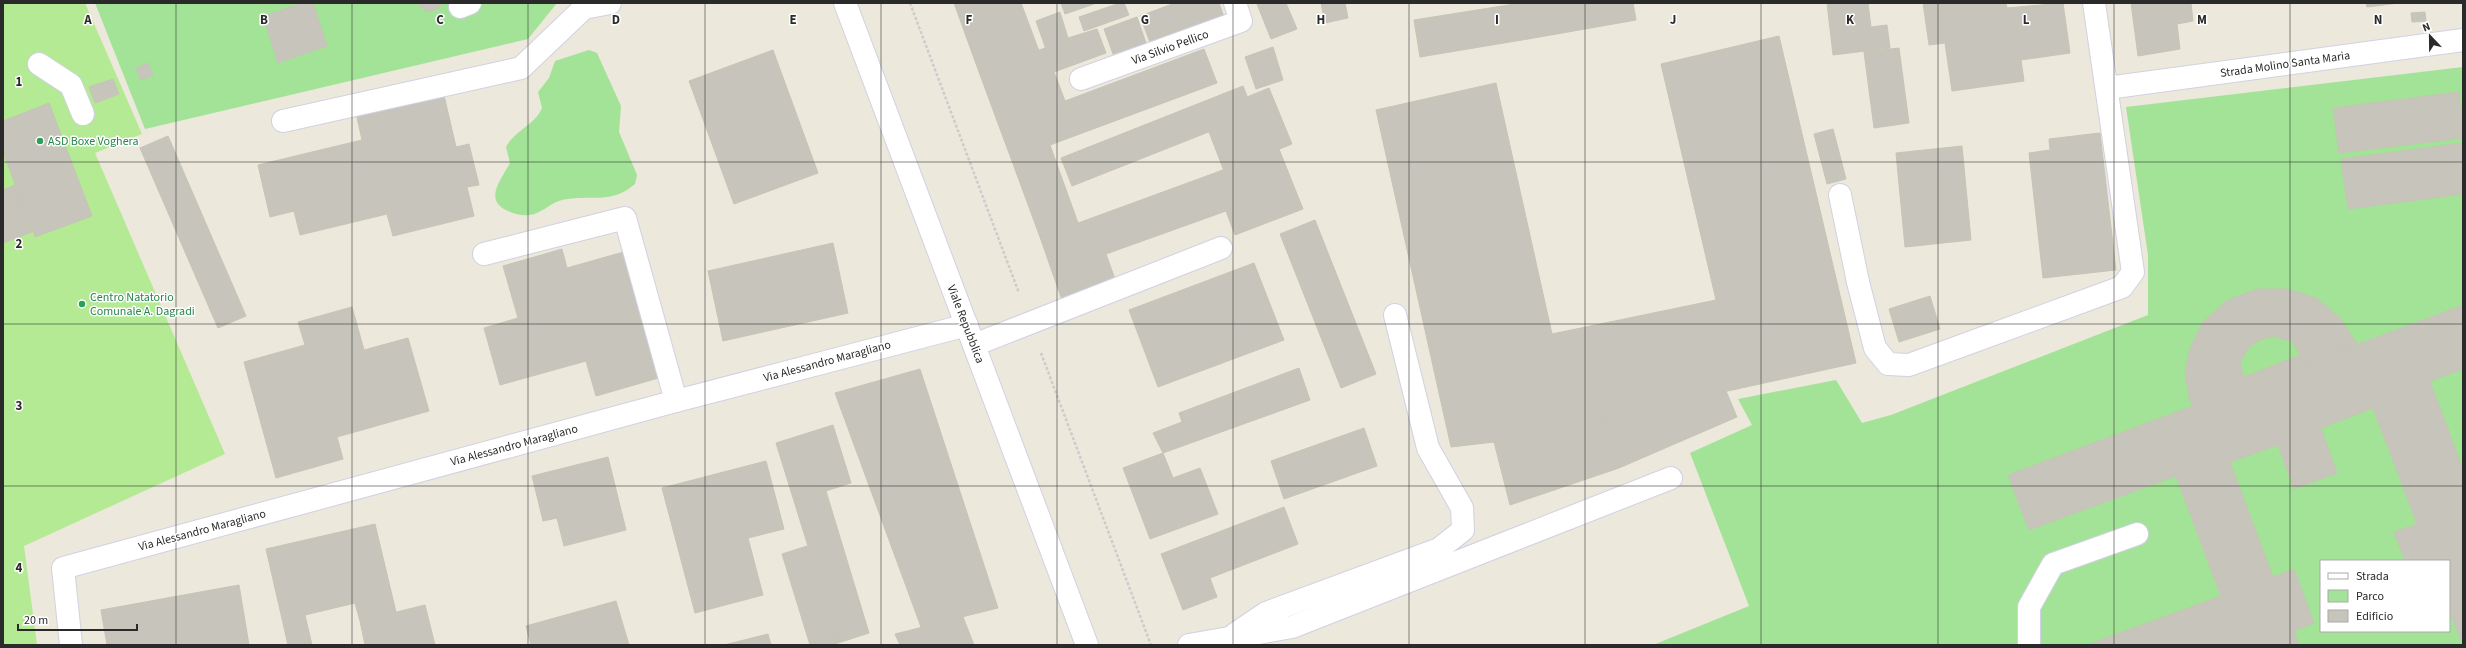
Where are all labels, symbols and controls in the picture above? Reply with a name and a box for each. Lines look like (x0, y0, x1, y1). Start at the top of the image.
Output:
text: A (83, 11, 92, 29)
text: B (260, 11, 268, 29)
text: C (436, 11, 444, 29)
text: D (612, 11, 620, 29)
text: E (789, 11, 797, 29)
text: F (966, 11, 973, 29)
text: G (1141, 11, 1149, 29)
text: H (1317, 11, 1325, 29)
text: I (1495, 11, 1499, 29)
text: J (1670, 11, 1676, 29)
text: K (1846, 11, 1855, 29)
text: L (2023, 11, 2030, 29)
text: M (2197, 11, 2207, 29)
text: N (2374, 11, 2382, 29)
north arrow (2410, 16, 2450, 56)
text: N (2420, 19, 2433, 36)
street label: Via Silvio Pellico (1129, 26, 1211, 69)
street label: Strada Molino Santa Maria (2219, 47, 2351, 82)
text: 1 (16, 73, 23, 91)
place label: ASD Boxe Voghera (48, 133, 139, 150)
marker: ASD Boxe Voghera (35, 136, 45, 146)
text: 2 (16, 235, 23, 253)
street label: Viale Repubblica (943, 282, 988, 366)
place label: Centro Natatorio Comunale A. Dagradi (90, 289, 195, 320)
marker: Centro Natatorio Comunale A. Dagradi (77, 299, 87, 309)
street label: Via Alessandro Maragliano (762, 336, 893, 387)
text: 3 (16, 397, 23, 415)
street label: Via Alessandro Maragliano (449, 420, 580, 471)
street label: Via Alessandro Maragliano (137, 505, 268, 556)
text: 4 (16, 559, 23, 577)
legend (2320, 560, 2450, 632)
text: Strada (2356, 568, 2389, 585)
text: Parco (2356, 588, 2384, 605)
scale bar (18, 606, 137, 632)
text: Edificio (2356, 608, 2393, 625)
text: 20 m (24, 612, 48, 629)

